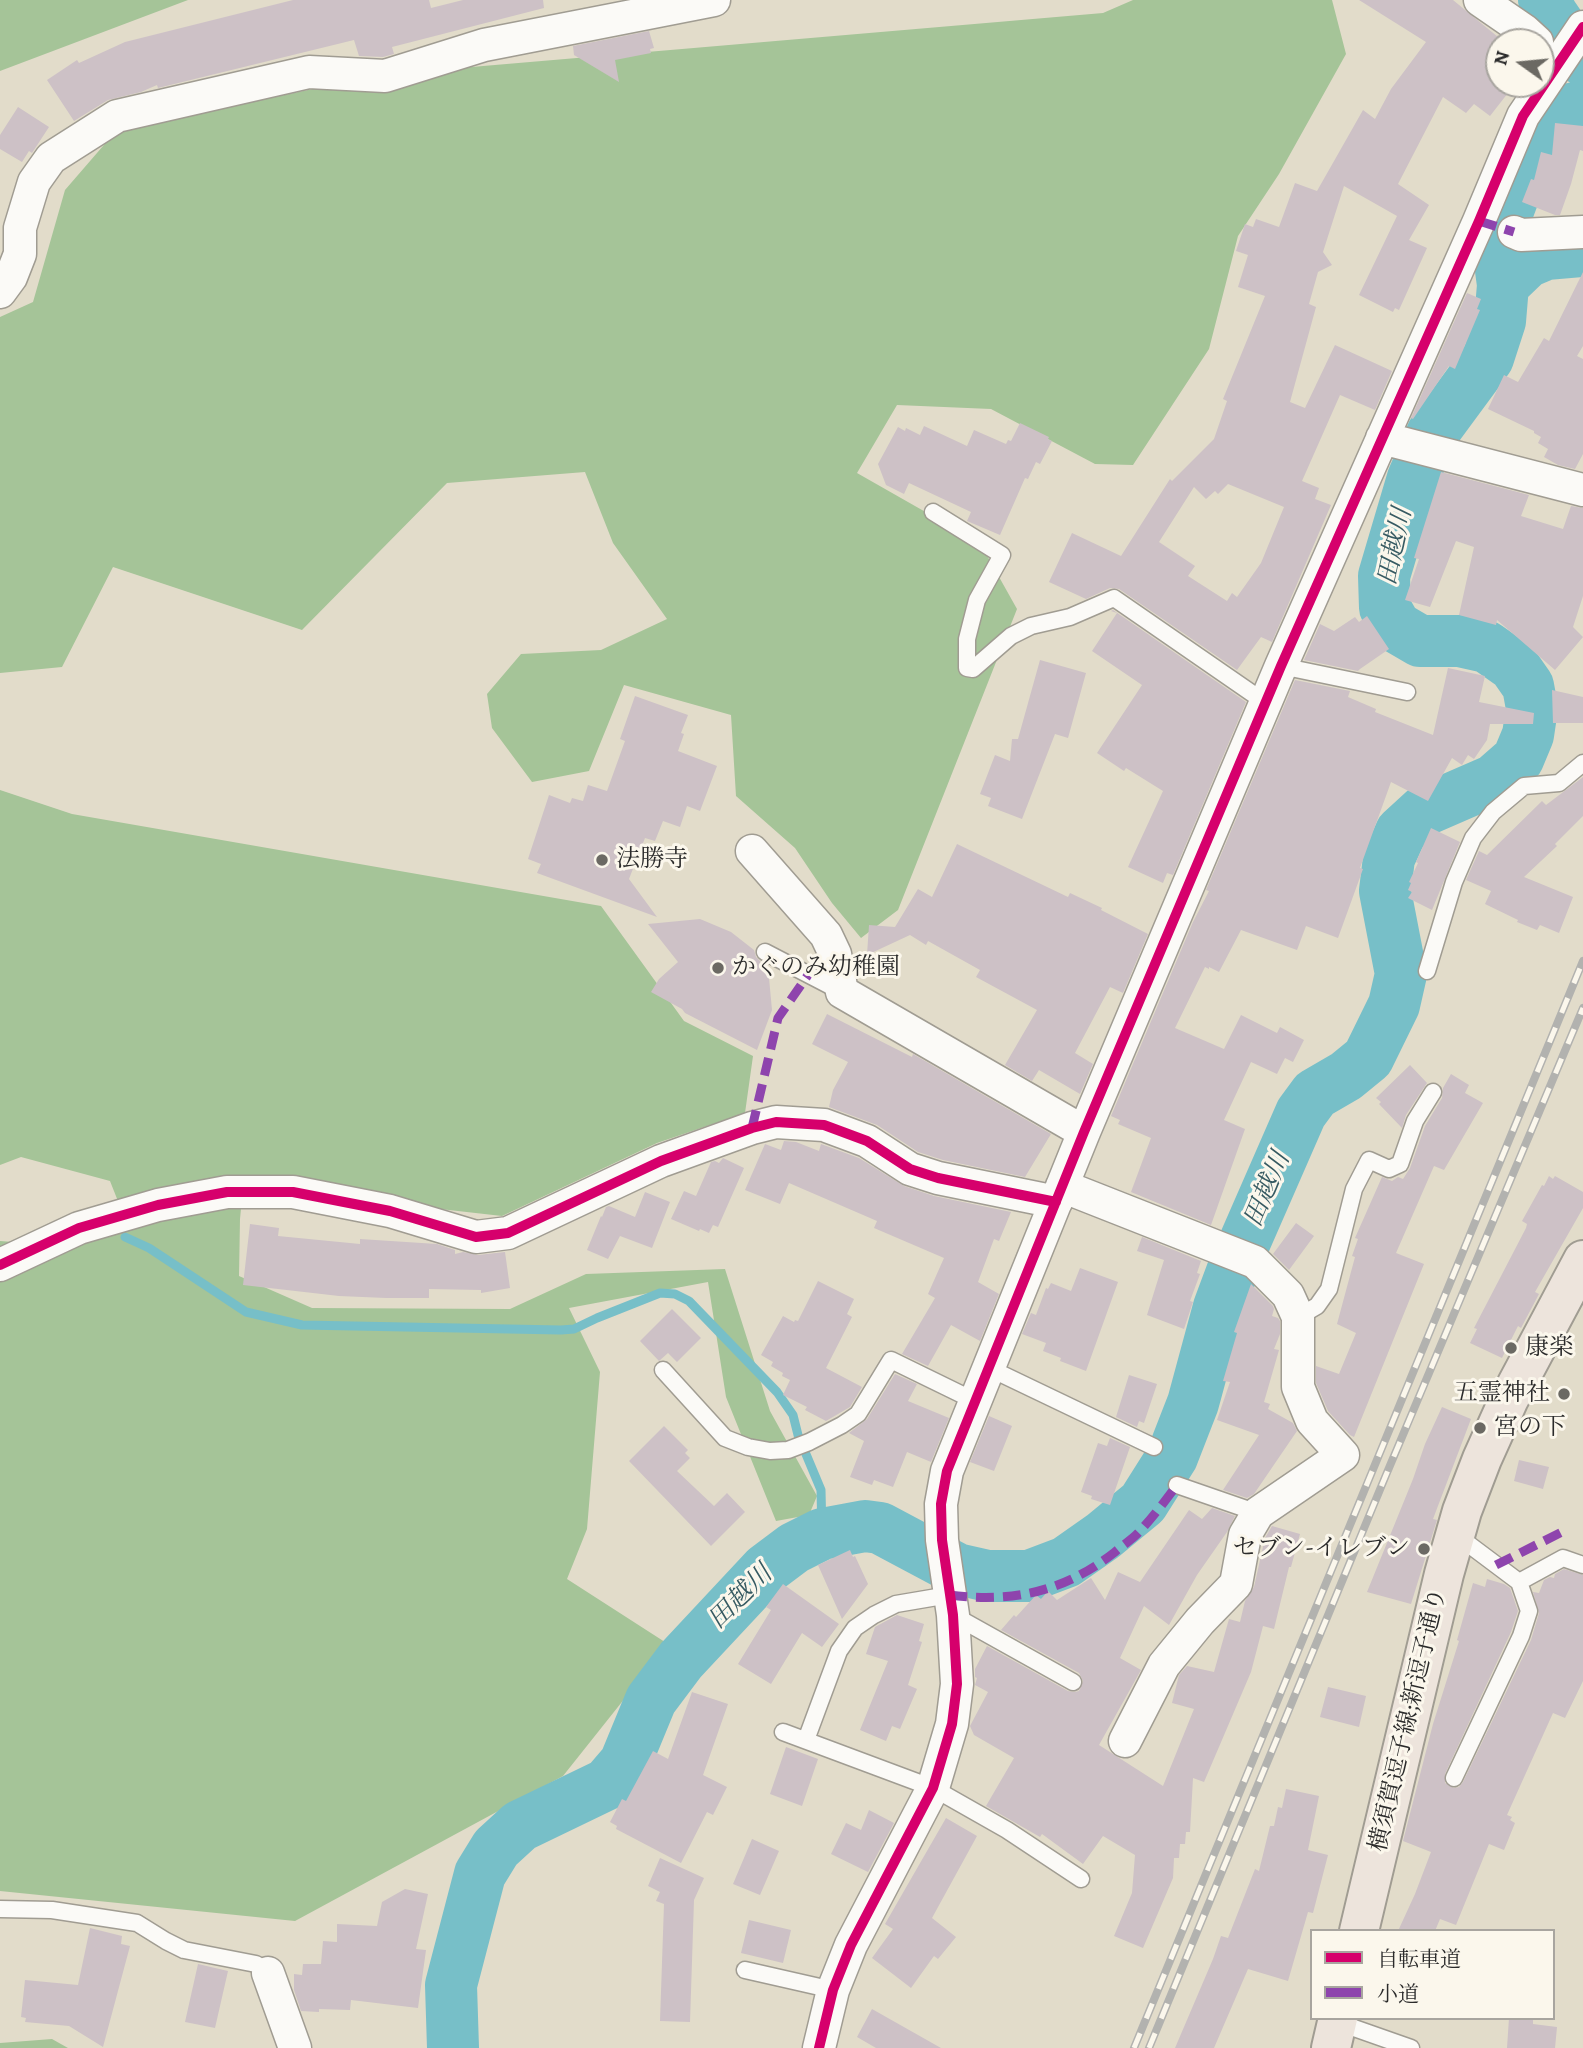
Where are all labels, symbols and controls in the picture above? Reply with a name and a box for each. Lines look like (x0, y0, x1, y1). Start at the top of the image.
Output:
north arrow (1485, 28, 1555, 98)
text: N (1487, 48, 1516, 68)
water label: 田越川 (1373, 506, 1419, 588)
place label: 法勝寺 (616, 846, 688, 874)
marker: 法勝寺 (594, 852, 610, 868)
place label: かぐのみ幼稚園 (732, 954, 900, 982)
marker: かぐのみ幼稚園 (710, 960, 726, 976)
water label: 田越川 (1238, 1148, 1298, 1232)
place label: 康楽 (1525, 1334, 1573, 1362)
marker: 康楽 (1503, 1340, 1519, 1356)
place label: 五霊神社 (1454, 1380, 1550, 1408)
marker: 五霊神社 (1556, 1386, 1572, 1402)
place label: 宮の下 (1494, 1414, 1566, 1442)
marker: 宮の下 (1472, 1420, 1488, 1436)
place label: セブン-イレブン (1233, 1535, 1410, 1563)
marker: セブン-イレブン (1416, 1541, 1432, 1557)
water label: 田越川 (702, 1559, 780, 1637)
street label: 横須賀逗子線;新逗子通り (1365, 1585, 1453, 1855)
legend (1310, 1929, 1555, 2020)
text: 自転車道 (1377, 1945, 1461, 1973)
text: 小道 (1377, 1980, 1419, 2008)

